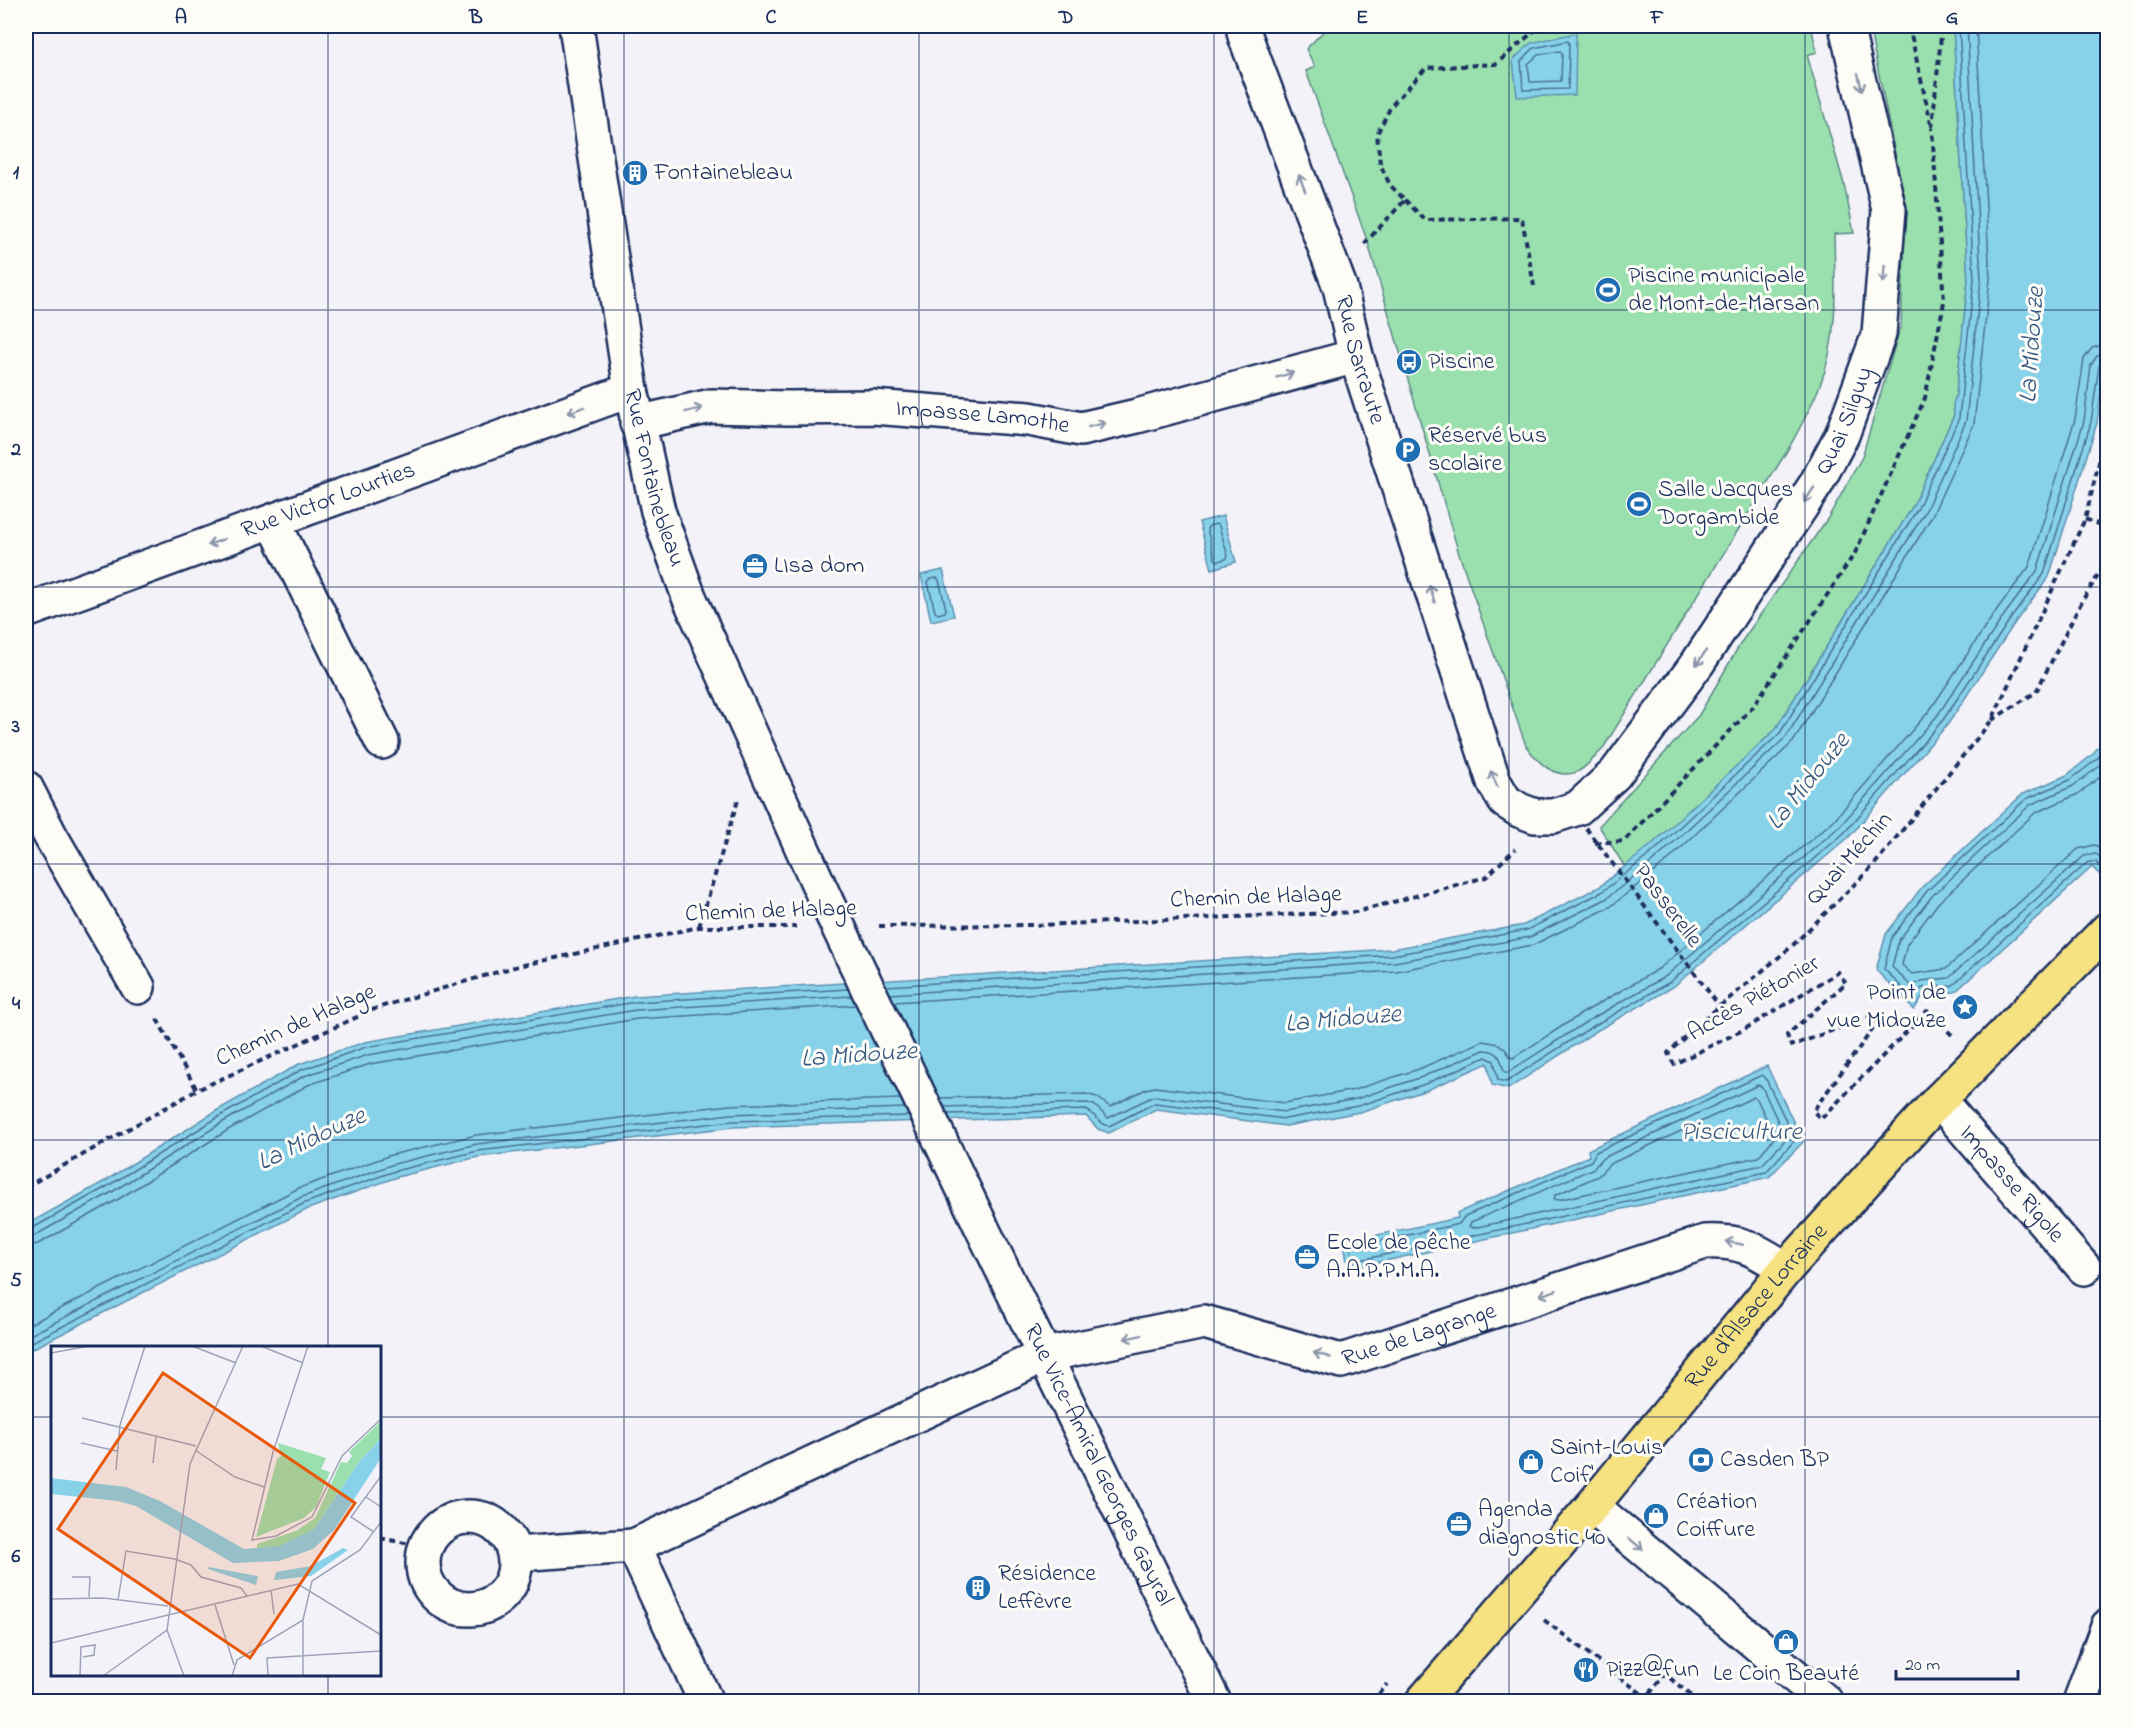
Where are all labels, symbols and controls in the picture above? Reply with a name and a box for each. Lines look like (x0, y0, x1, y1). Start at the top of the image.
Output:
text: A (175, 4, 187, 33)
text: B (468, 4, 483, 33)
text: C (766, 4, 777, 33)
text: D (1058, 4, 1073, 33)
text: E (1356, 4, 1368, 33)
text: F (1650, 4, 1664, 33)
text: G (1946, 4, 1959, 33)
one-way arrow (1854, 73, 1866, 92)
place label: Fontainebleau (653, 156, 793, 191)
building icon: Fontainebleau (620, 158, 650, 188)
text: 1 (13, 159, 20, 188)
one-way arrow (1295, 174, 1306, 193)
place label: Piscine municipale de Mont-de-Marsan (1628, 259, 1819, 322)
one-way arrow (1878, 263, 1889, 283)
sports icon: Piscine municipale de Mont-de-Marsan (1593, 275, 1623, 305)
water label: La Midouze (2010, 284, 2056, 404)
street label: Rue Sarraute (1325, 292, 1395, 429)
place label: Piscine (1428, 345, 1495, 380)
bus stop icon: Piscine (1394, 347, 1424, 377)
street label: Quai Silguy (1806, 362, 1884, 481)
one-way arrow (1275, 368, 1294, 380)
street label: Rue Fontainebleau (614, 386, 694, 572)
street label: Impasse Lamothe (894, 391, 1073, 444)
one-way arrow (684, 403, 703, 415)
one-way arrow (567, 406, 586, 417)
one-way arrow (1087, 419, 1106, 431)
place label: Réservé bus scolaire (1428, 419, 1547, 482)
parking icon: Réservé bus scolaire (1393, 435, 1423, 465)
text: 2 (10, 436, 21, 465)
street label: Rue Victor Lourties (236, 453, 420, 548)
place label: Salle Jacques Dorgambide (1657, 473, 1793, 536)
one-way arrow (1803, 487, 1815, 503)
sports icon: Salle Jacques Dorgambide (1624, 489, 1654, 519)
one-way arrow (207, 538, 225, 549)
place label: LIsa dom (774, 549, 864, 584)
office icon: LIsa dom (740, 551, 770, 581)
one-way arrow (1426, 585, 1437, 604)
one-way arrow (1695, 649, 1707, 666)
text: 3 (11, 713, 20, 742)
water label: La Midouze (1758, 724, 1861, 839)
one-way arrow (1488, 771, 1499, 789)
street label: Quai Méchin (1798, 804, 1902, 914)
street label: Passerelle (1624, 856, 1710, 956)
street label: Chemin de Halage (1170, 878, 1343, 918)
street label: Chemin de Halage (685, 892, 858, 932)
street label: Accès Piétonier (1681, 947, 1827, 1051)
street label: Chemin de Halage (210, 975, 382, 1077)
place label: Point de vue Midouze (1827, 976, 1946, 1039)
text: 4 (12, 990, 21, 1019)
place icon: Point de vue Midouze (1950, 992, 1980, 1022)
water label: La Midouze (1284, 996, 1404, 1044)
water label: La Midouze (800, 1033, 920, 1079)
water label: La Midouze (251, 1098, 374, 1182)
water label: Pisciculture (1680, 1114, 1803, 1152)
street label: Impasse Rigole (1950, 1117, 2073, 1251)
street label: Rue d'Alsace Lorraine (1677, 1216, 1837, 1397)
place label: Ecole de pêche A.A.P.P.M.A. (1326, 1226, 1471, 1289)
one-way arrow (1725, 1237, 1744, 1248)
office icon: Ecole de pêche A.A.P.P.M.A. (1292, 1242, 1322, 1272)
text: 5 (10, 1267, 22, 1296)
one-way arrow (1539, 1289, 1558, 1300)
street label: Rue de Lagrange (1337, 1294, 1501, 1377)
street label: Rue Vice-Amiral Georges Gayral (1014, 1318, 1182, 1612)
one-way arrow (1124, 1332, 1143, 1343)
inset map (51, 1346, 381, 1676)
one-way arrow (1313, 1349, 1332, 1360)
place label: Saint-Louis Coif' (1550, 1431, 1663, 1494)
place label: Casden BP (1720, 1443, 1830, 1478)
bank icon: Casden BP (1686, 1445, 1716, 1475)
shop icon: Saint-Louis Coif' (1516, 1447, 1546, 1477)
place label: Création Coiffure (1676, 1485, 1757, 1548)
place label: Agenda diagnostic 40 (1478, 1493, 1605, 1556)
shop icon: Création Coiffure (1641, 1501, 1671, 1531)
office icon: Agenda diagnostic 40 (1444, 1509, 1474, 1539)
one-way arrow (1628, 1537, 1644, 1550)
text: 6 (12, 1543, 21, 1572)
place label: Résidence Leffèvre (998, 1557, 1096, 1620)
building icon: Résidence Leffèvre (963, 1573, 993, 1603)
shop icon: Le Coin Beauté (1771, 1627, 1801, 1657)
scale bar (1896, 1643, 2018, 1681)
place label: Pizz@fun (1606, 1653, 1699, 1688)
text: 20 m (1905, 1653, 1940, 1679)
restaurant icon: Pizz@fun (1571, 1655, 1601, 1685)
place label: Le Coin Beauté (1713, 1657, 1859, 1692)

